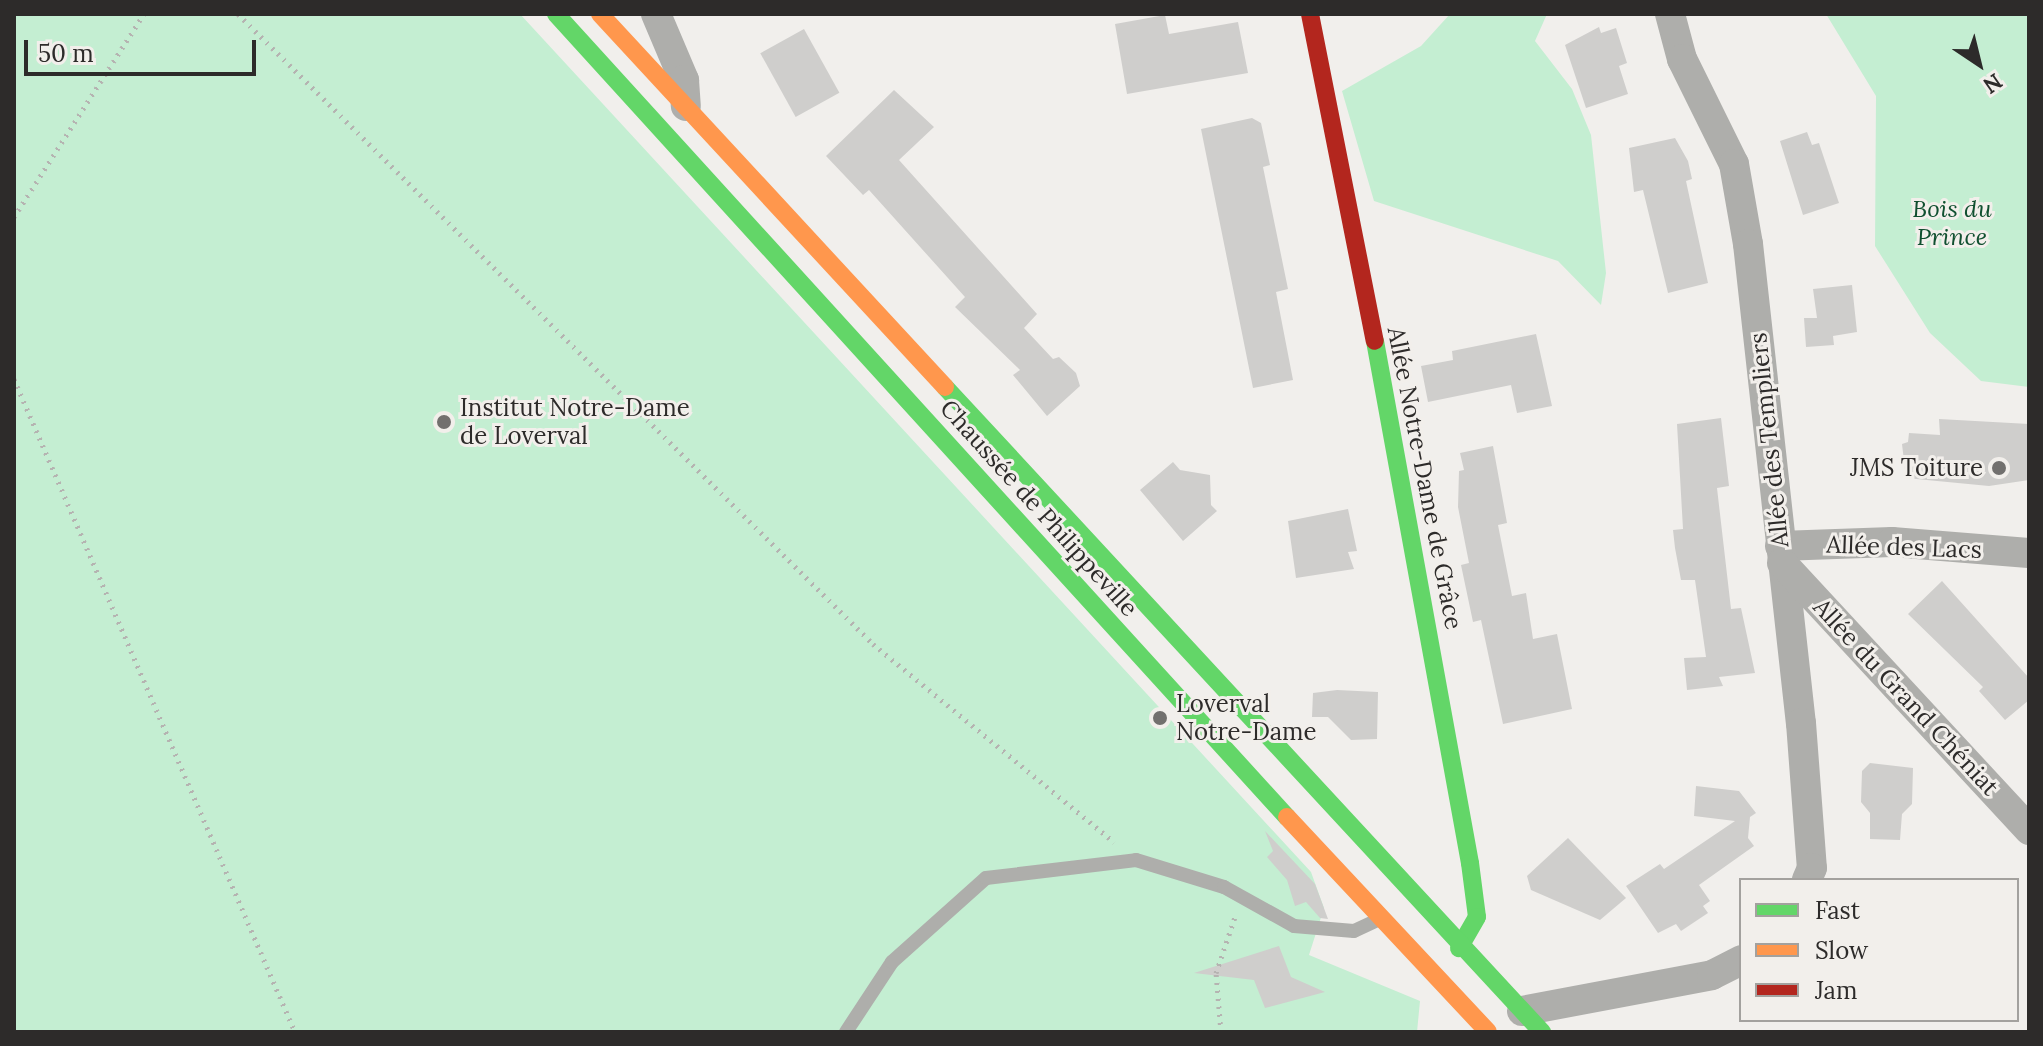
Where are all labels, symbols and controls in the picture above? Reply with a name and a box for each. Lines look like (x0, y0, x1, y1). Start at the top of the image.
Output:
scale bar (28, 24, 260, 74)
north arrow (1939, 24, 2019, 104)
text: 50 m (38, 38, 94, 69)
text: N (1978, 67, 2008, 100)
park label: Bois du Prince (1912, 195, 1992, 251)
street label: Allée Notre-Dame de Grâce (1382, 324, 1468, 632)
street label: Allée des Templiers (1743, 331, 1795, 549)
place label: Institut Notre-Dame de Loverval (460, 394, 690, 450)
street label: Chaussée de Philippeville (934, 394, 1144, 622)
marker: Institut Notre-Dame de Loverval (435, 413, 453, 431)
place label: JMS Toiture (1850, 454, 1983, 482)
marker: JMS Toiture (1990, 459, 2008, 477)
street label: Allée des Lacs (1826, 530, 1982, 564)
street label: Allée du Grand Chéniat (1807, 593, 2005, 801)
place label: Loverval Notre-Dame (1176, 690, 1317, 746)
marker: Loverval Notre-Dame (1151, 709, 1169, 727)
legend (1739, 878, 2019, 1022)
text: Fast (1815, 895, 1860, 926)
text: Slow (1815, 935, 1868, 966)
text: Jam (1815, 975, 1857, 1006)

